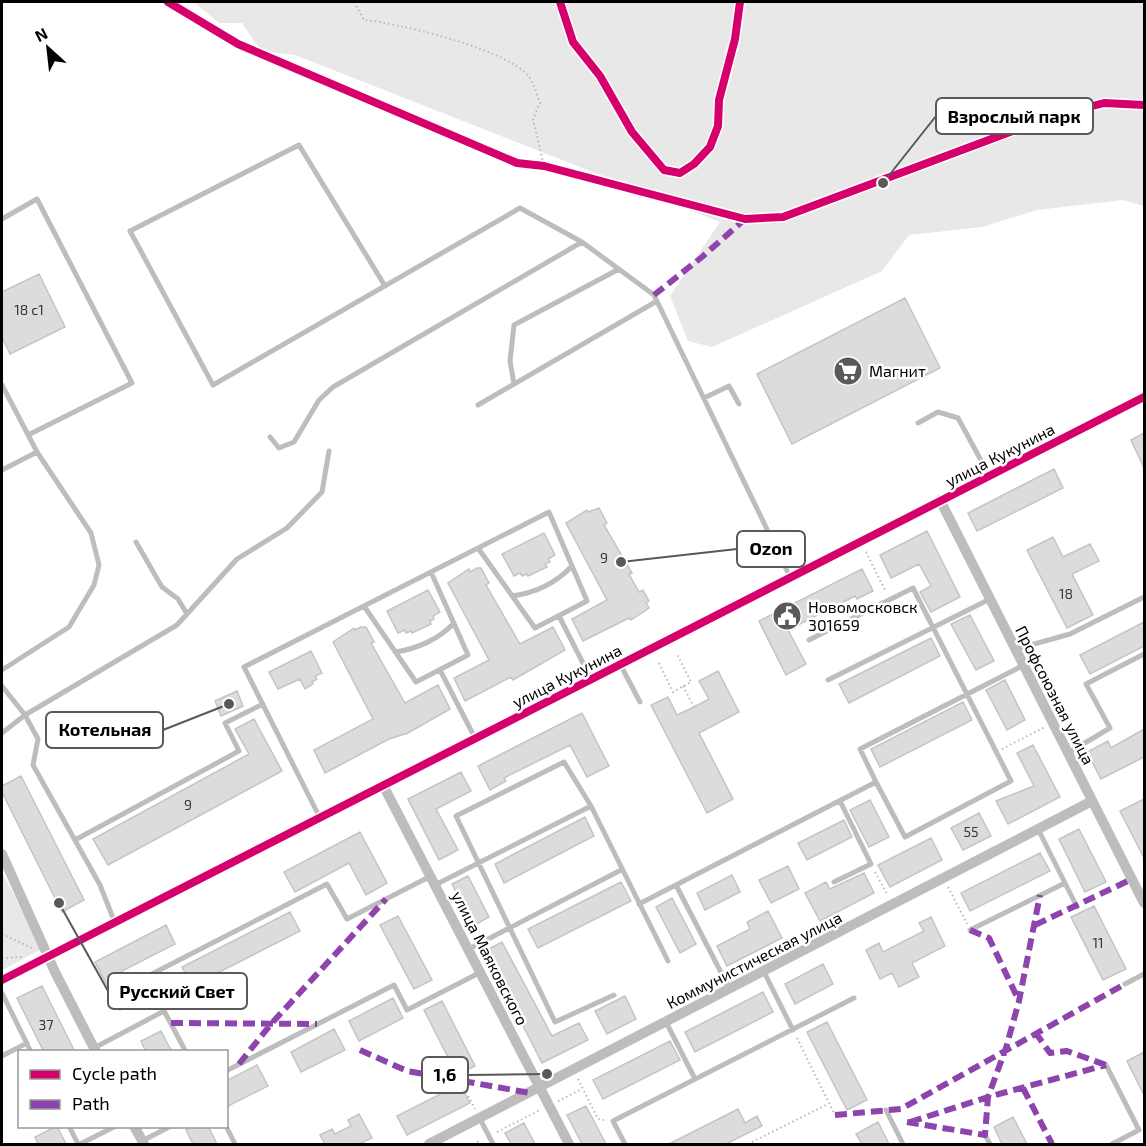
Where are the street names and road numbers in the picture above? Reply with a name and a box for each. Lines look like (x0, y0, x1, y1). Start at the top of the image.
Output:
street label: улица Кукунина (942, 419, 1058, 491)
street label: Профсоюзная улица (1011, 622, 1099, 768)
street label: улица Кукунина (509, 640, 625, 712)
street label: улица Маяковского (447, 887, 533, 1029)
street label: Коммунистическая улица (663, 907, 845, 1013)

